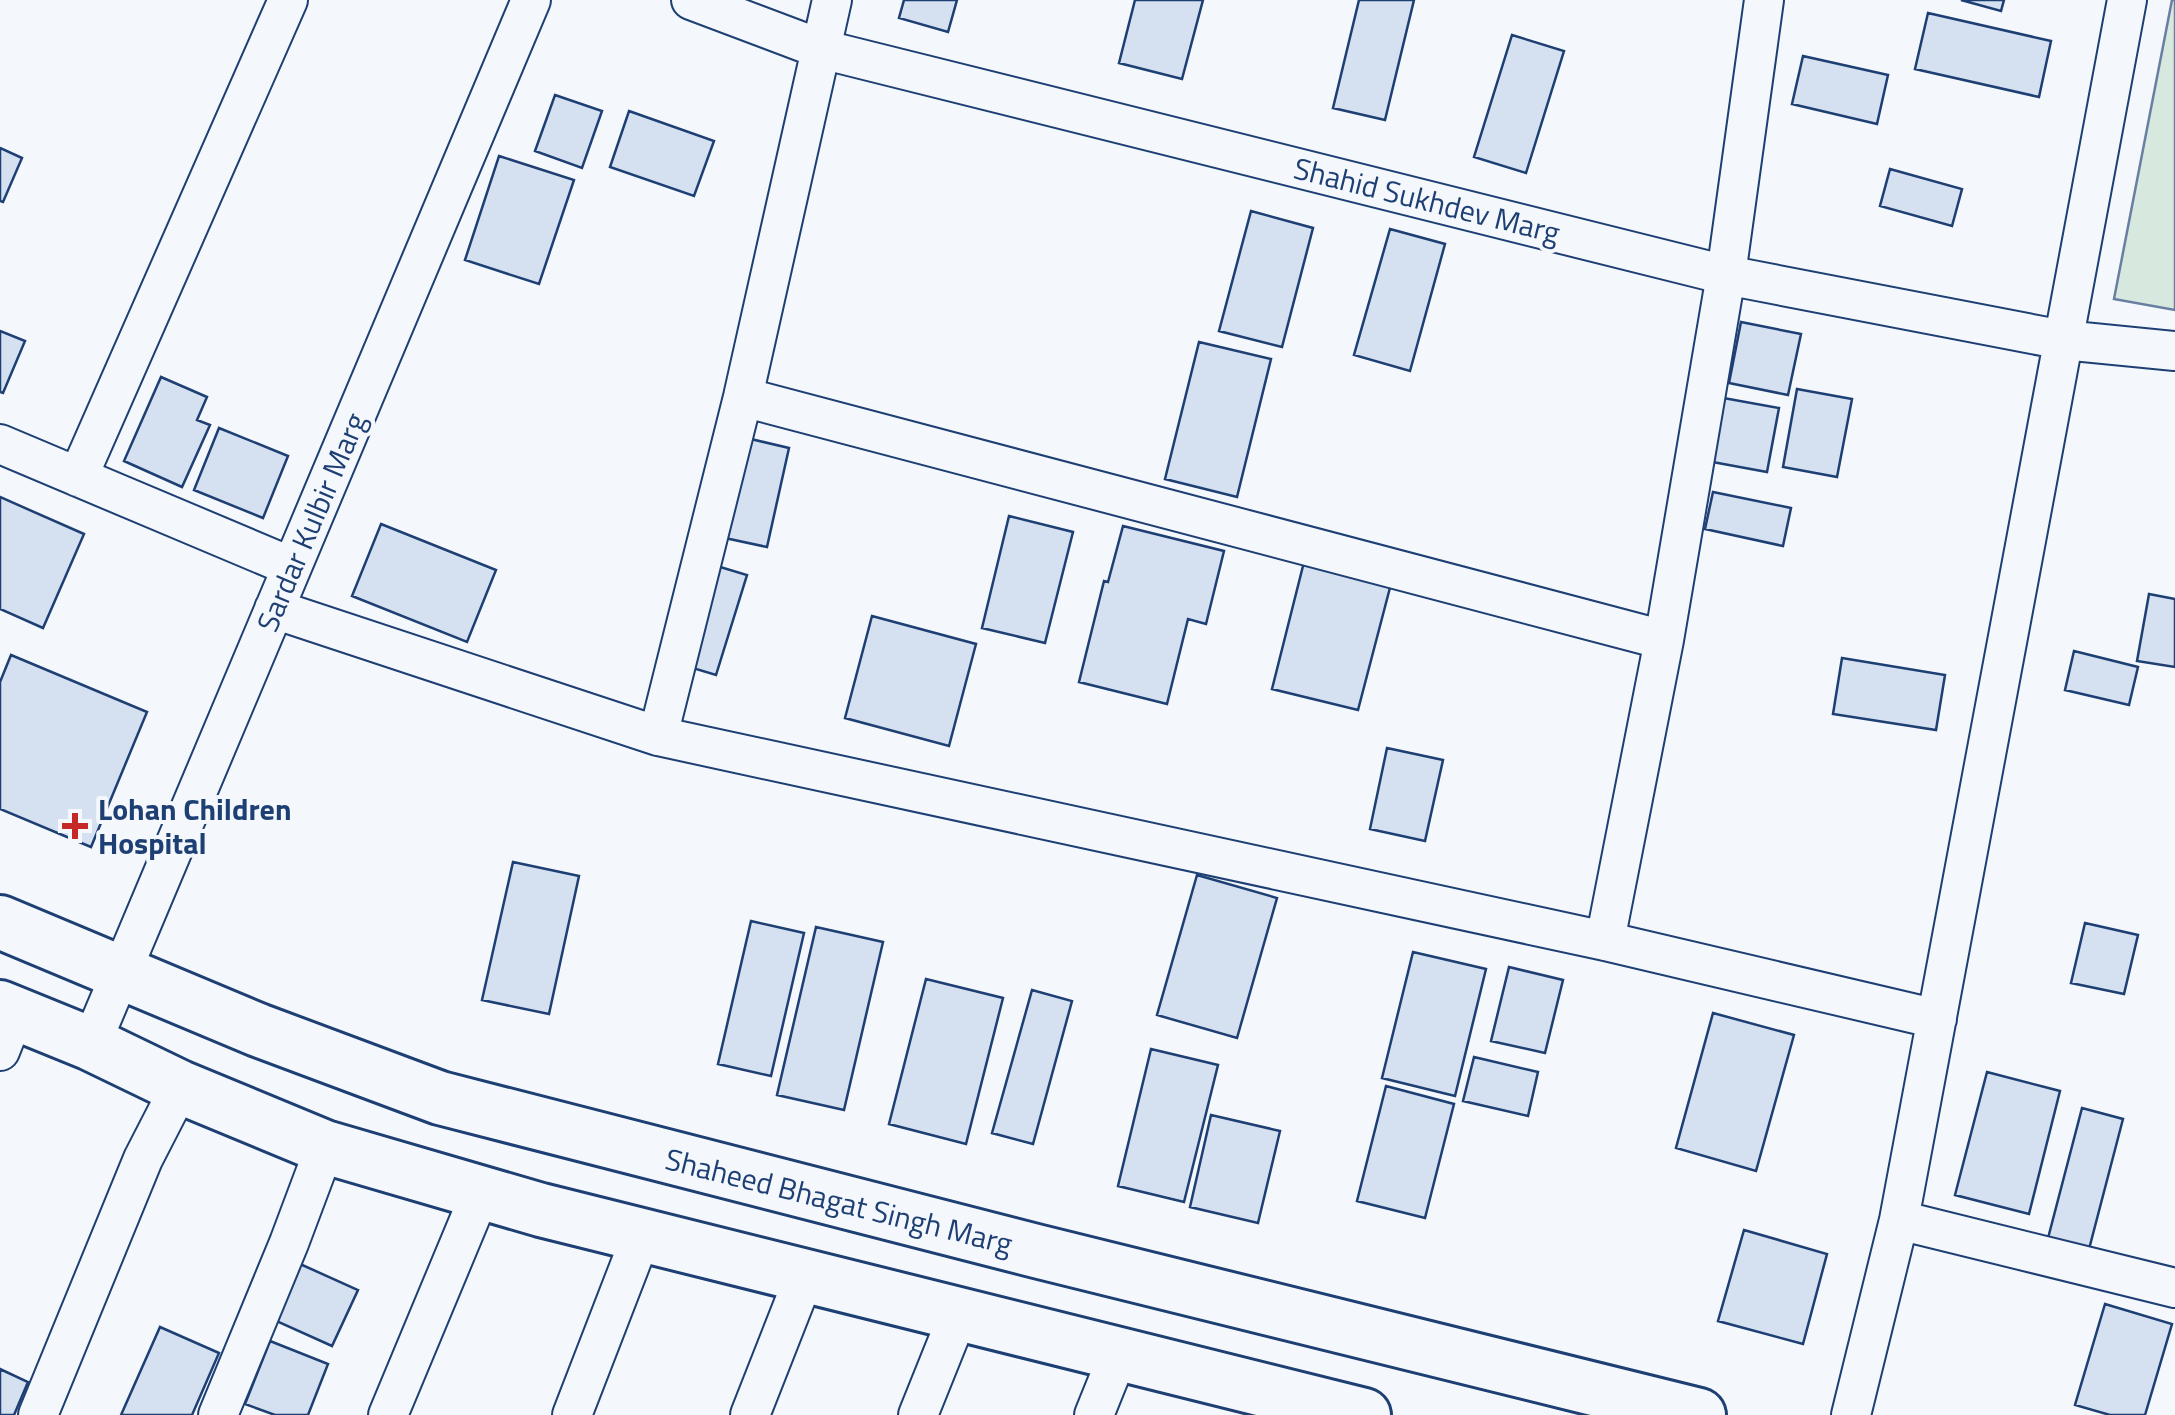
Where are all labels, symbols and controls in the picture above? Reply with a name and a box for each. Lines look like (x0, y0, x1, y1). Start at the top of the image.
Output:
street label: Shahid Sukhdev Marg (1289, 145, 1565, 255)
street label: Sardar Kulbir Marg (244, 405, 378, 639)
place label: Lohan Children Hospital (98, 786, 291, 866)
marker: Lohan Children Hospital (62, 813, 88, 839)
street label: Shaheed Bhagat Singh Marg (661, 1136, 1017, 1266)

